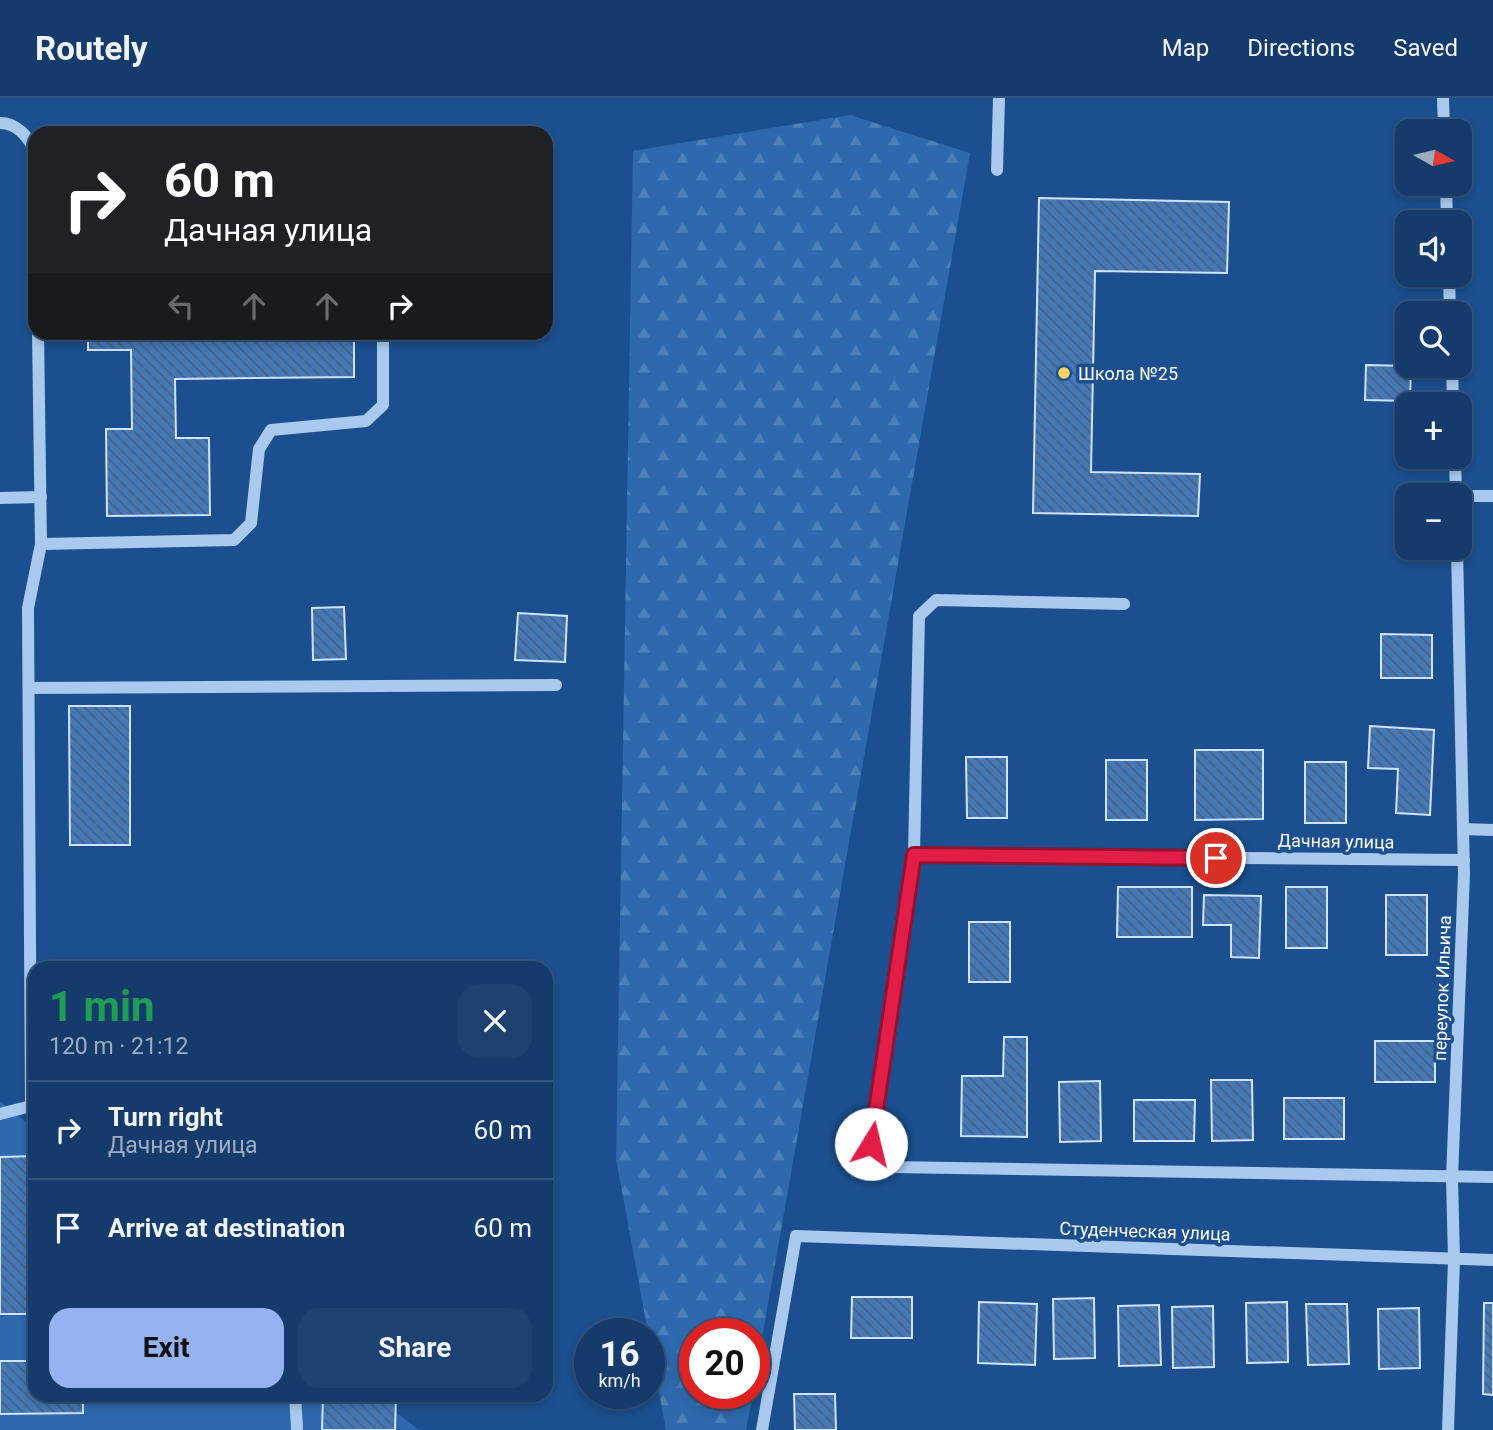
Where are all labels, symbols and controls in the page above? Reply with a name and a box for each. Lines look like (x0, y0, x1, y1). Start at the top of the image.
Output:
text: Routely (35, 29, 148, 68)
text: Map (1162, 34, 1209, 62)
text: Directions (1247, 34, 1355, 62)
text: Saved (1393, 34, 1458, 62)
north arrow (1395, 119, 1472, 196)
map controls (1395, 119, 1472, 560)
text: 60 m (164, 152, 275, 209)
icon: right (49, 154, 140, 245)
button: sound (1395, 210, 1472, 287)
text: Дачная улица (164, 211, 372, 249)
icon: left (162, 287, 200, 325)
icon: ahead (235, 287, 273, 325)
icon: ahead (308, 287, 346, 325)
icon: right (381, 287, 419, 325)
button: search (1395, 301, 1472, 378)
place label: Школа №25 (1078, 363, 1178, 384)
marker: Школа №25 (1056, 365, 1072, 381)
button: + (1395, 392, 1472, 469)
button: − (1395, 483, 1472, 560)
pin (1186, 828, 1246, 888)
street label: Дачная улица (1277, 829, 1395, 853)
icon: arrive (1197, 839, 1235, 877)
street label: переулок Ильича (1429, 915, 1455, 1061)
text: 1 min (49, 982, 155, 1031)
button: close (458, 984, 532, 1058)
text: 120 m · 21:12 (49, 1033, 188, 1060)
text: Turn right (108, 1102, 223, 1132)
position arrow (834, 1107, 908, 1181)
icon: right (49, 1111, 87, 1149)
text: 60 m (474, 1115, 532, 1145)
text: Дачная улица (108, 1132, 258, 1159)
icon: arrive (49, 1209, 87, 1247)
text: Arrive at destination (108, 1213, 345, 1243)
text: 60 m (474, 1213, 532, 1243)
street label: Студенческая улица (1059, 1218, 1231, 1244)
button: Exit (49, 1308, 284, 1388)
button: Share (298, 1308, 532, 1388)
speed limit sign: 20 (679, 1318, 770, 1409)
text: 16 (599, 1334, 640, 1375)
text: km/h (598, 1370, 641, 1391)

